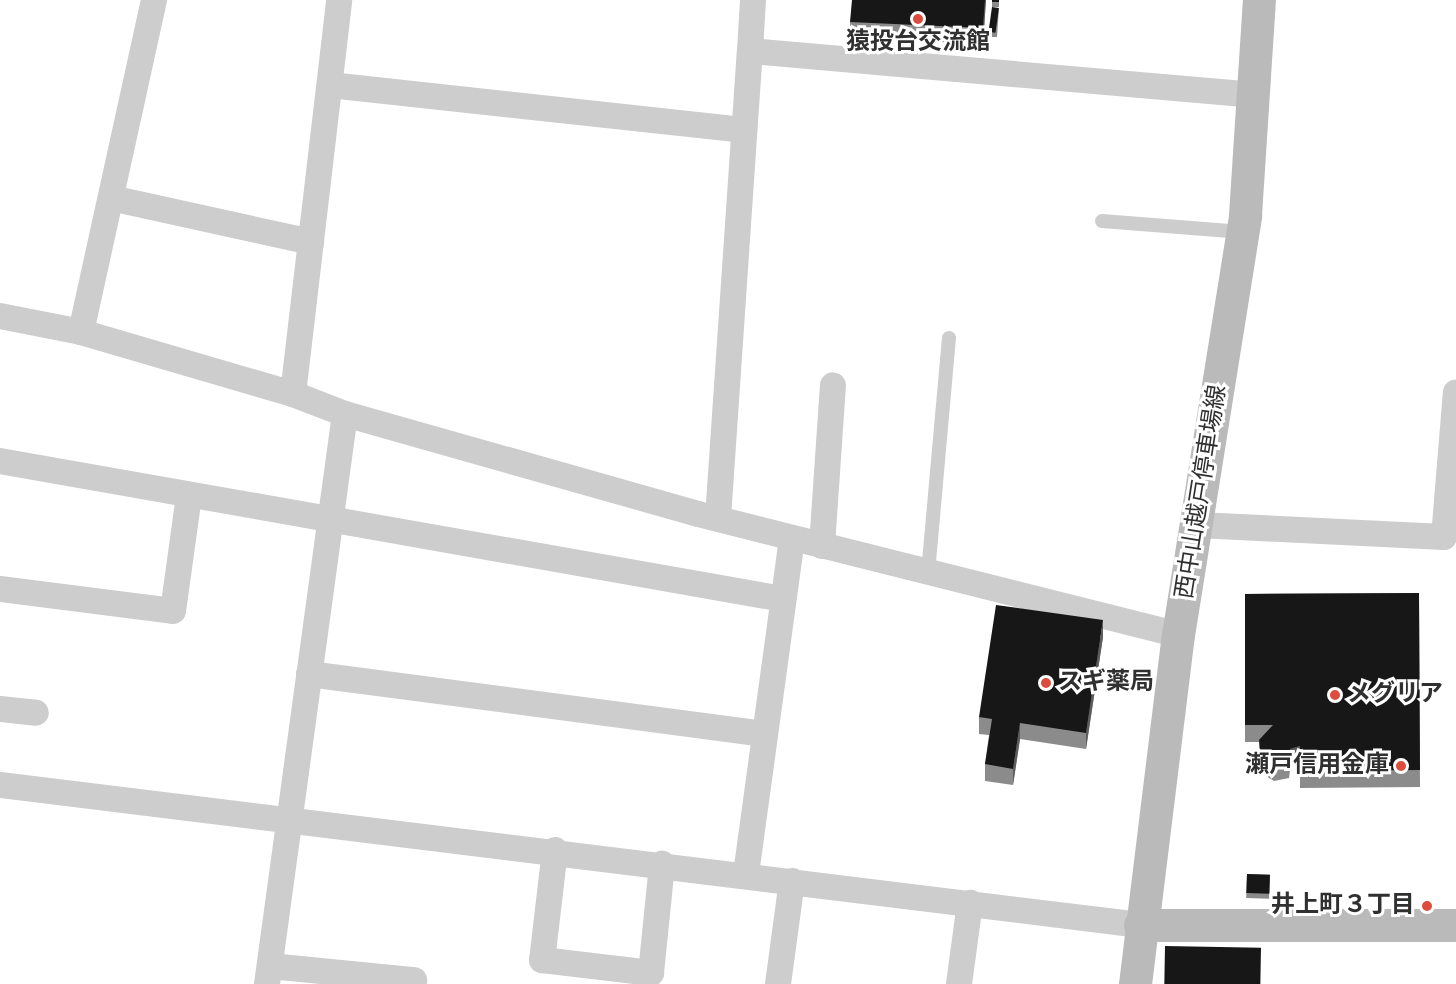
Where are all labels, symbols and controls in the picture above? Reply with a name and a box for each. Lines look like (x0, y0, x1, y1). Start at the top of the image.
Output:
marker: 猿投台交流館 (911, 12, 925, 26)
place label: 猿投台交流館 (846, 29, 990, 57)
street label: 西中山越戸停車場線 (1171, 383, 1233, 601)
place label: スギ薬局 (1058, 669, 1154, 697)
marker: スギ薬局 (1039, 676, 1053, 690)
place label: メグリア (1347, 681, 1443, 709)
marker: メグリア (1328, 688, 1342, 702)
place label: 瀬戸信用金庫 (1245, 752, 1389, 780)
marker: 瀬戸信用金庫 (1394, 759, 1408, 773)
place label: 井上町３丁目 (1271, 892, 1415, 920)
marker: 井上町３丁目 (1420, 899, 1434, 913)

